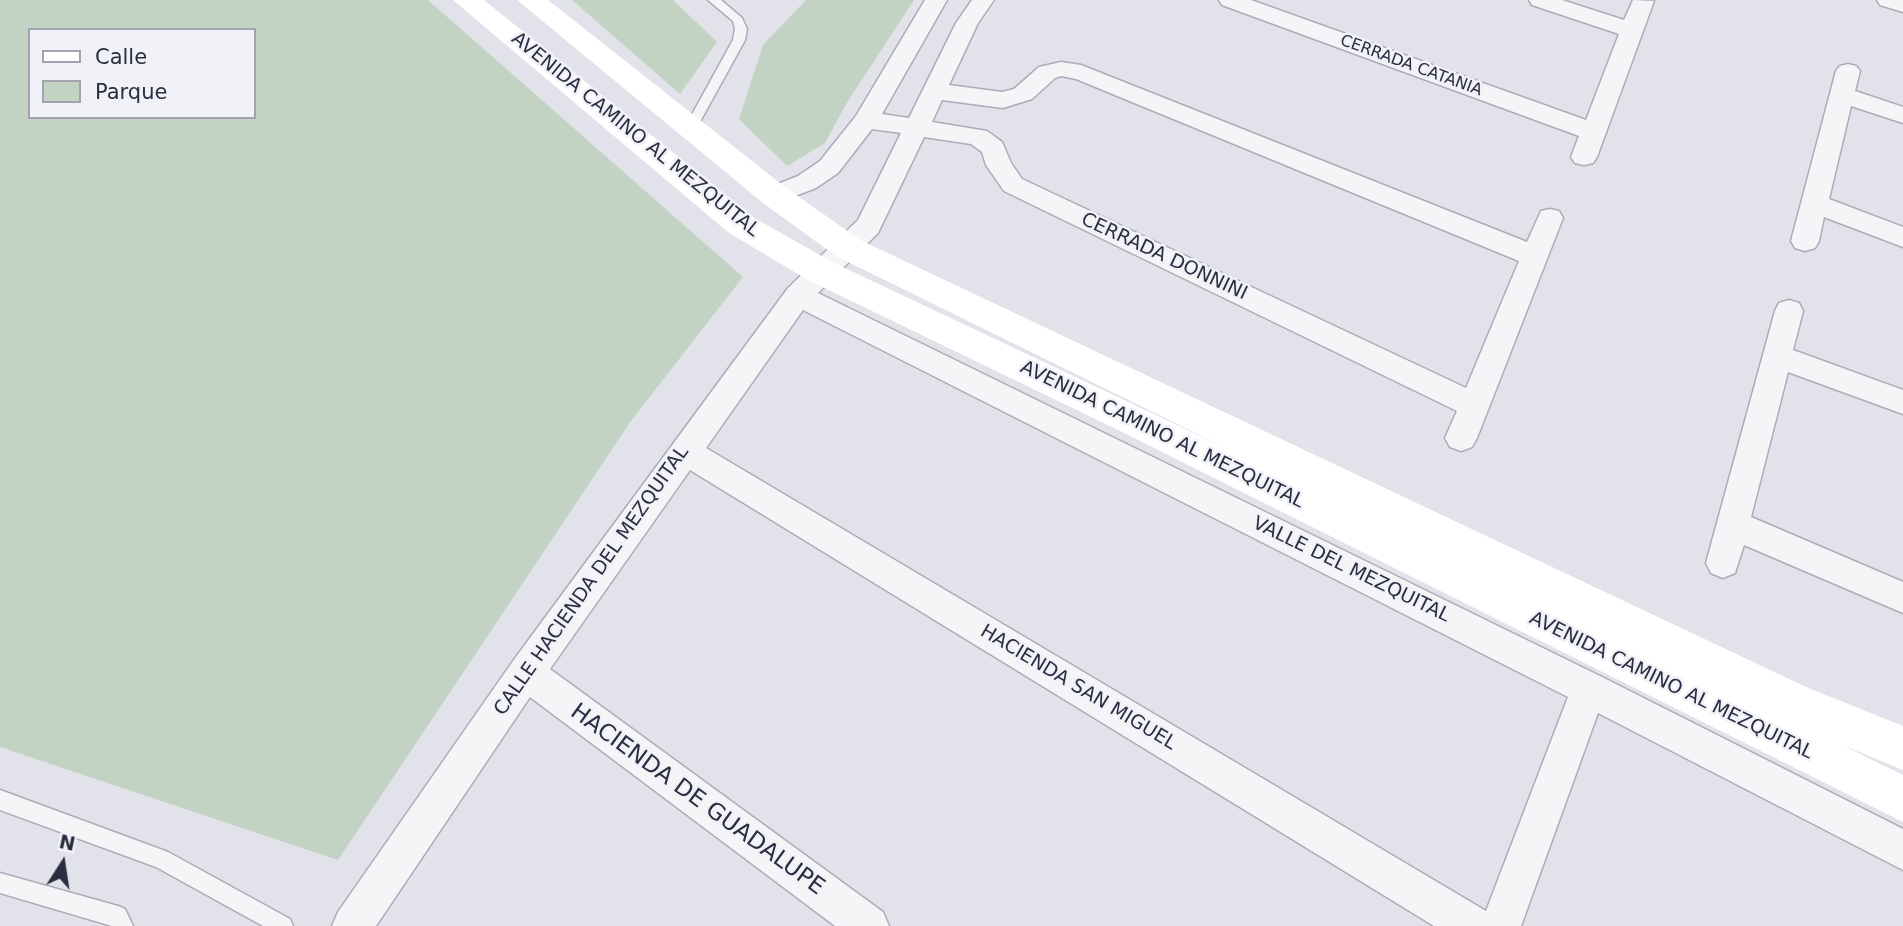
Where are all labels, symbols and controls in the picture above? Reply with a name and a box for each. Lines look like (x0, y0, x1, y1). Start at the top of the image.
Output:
legend (28, 28, 256, 119)
street label: AVENIDA CAMINO AL MEZQUITAL (506, 28, 764, 242)
street label: CERRADA CATANIA (1337, 31, 1485, 101)
text: Calle (95, 45, 147, 69)
text: Parque (95, 80, 167, 104)
street label: CERRADA DONNINI (1077, 208, 1251, 306)
street label: AVENIDA CAMINO AL MEZQUITAL (1017, 356, 1307, 514)
street label: CALLE HACIENDA DEL MEZQUITAL (490, 442, 694, 720)
street label: VALLE DEL MEZQUITAL (1249, 512, 1453, 628)
street label: AVENIDA CAMINO AL MEZQUITAL (1526, 607, 1816, 765)
street label: HACIENDA SAN MIGUEL (976, 620, 1180, 756)
street label: HACIENDA DE GUADALUPE (565, 698, 829, 902)
north arrow (28, 828, 98, 898)
text: N (57, 830, 77, 855)

